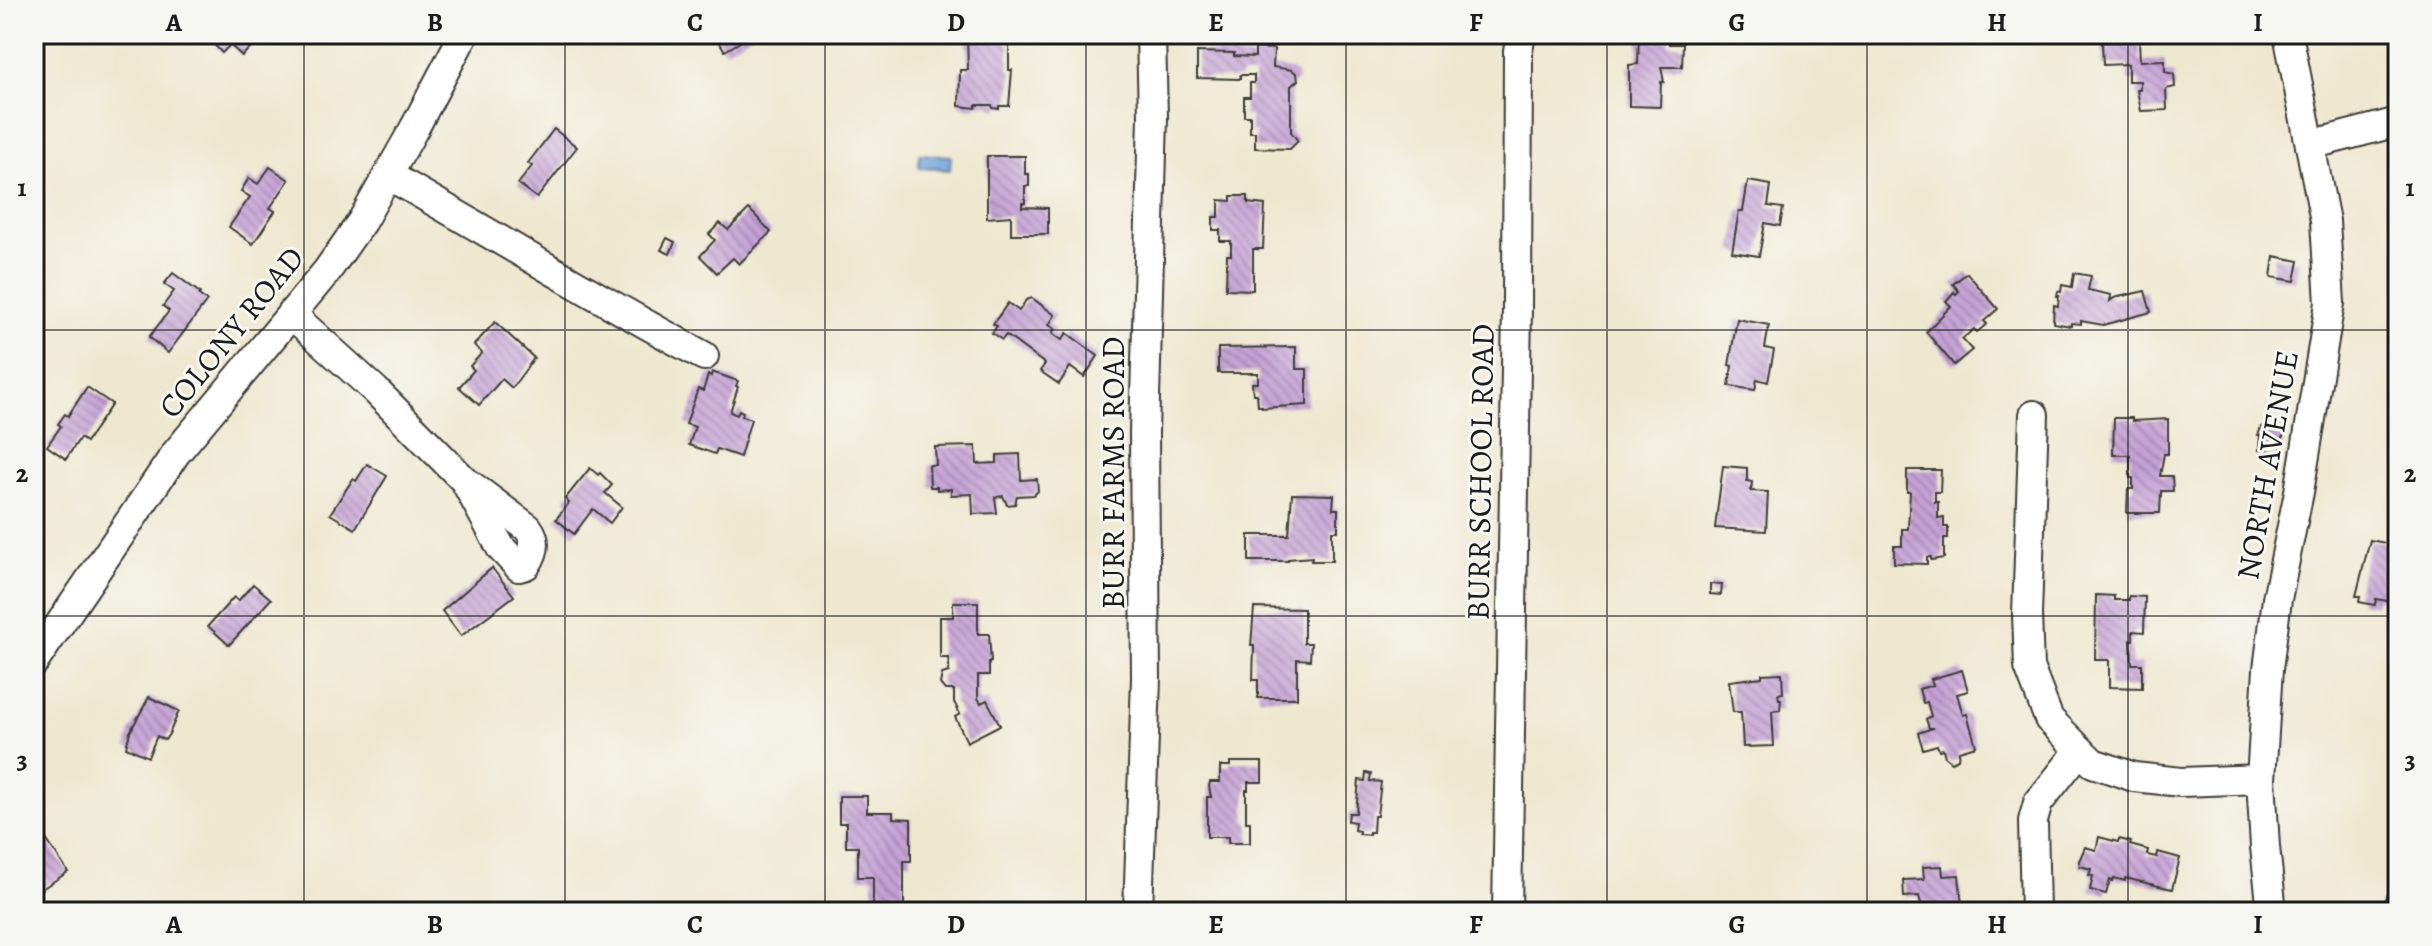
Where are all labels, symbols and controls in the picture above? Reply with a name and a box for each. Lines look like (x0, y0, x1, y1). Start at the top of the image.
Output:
text: A (165, 5, 183, 40)
text: B (427, 5, 443, 40)
text: C (687, 5, 703, 40)
text: D (947, 5, 965, 40)
text: E (1208, 5, 1224, 40)
text: F (1469, 5, 1483, 40)
text: G (1728, 5, 1746, 40)
text: H (1987, 5, 2007, 40)
text: I (2253, 5, 2263, 40)
text: 1 (17, 170, 27, 205)
text: 1 (2405, 170, 2415, 205)
street label: COLONY ROAD (148, 237, 314, 427)
street label: BURR SCHOOL ROAD (1455, 323, 1505, 621)
street label: BURR FARMS ROAD (1091, 336, 1135, 610)
street label: NORTH AVENUE (2225, 347, 2309, 583)
text: 2 (16, 456, 29, 491)
text: 2 (2404, 456, 2417, 491)
text: 3 (16, 742, 28, 777)
text: 3 (2404, 742, 2416, 777)
text: A (165, 907, 183, 942)
text: B (427, 907, 443, 942)
text: C (687, 907, 703, 942)
text: D (947, 907, 965, 942)
text: E (1208, 907, 1224, 942)
text: F (1469, 907, 1483, 942)
text: G (1728, 907, 1746, 942)
text: H (1987, 907, 2007, 942)
text: I (2253, 907, 2263, 942)

